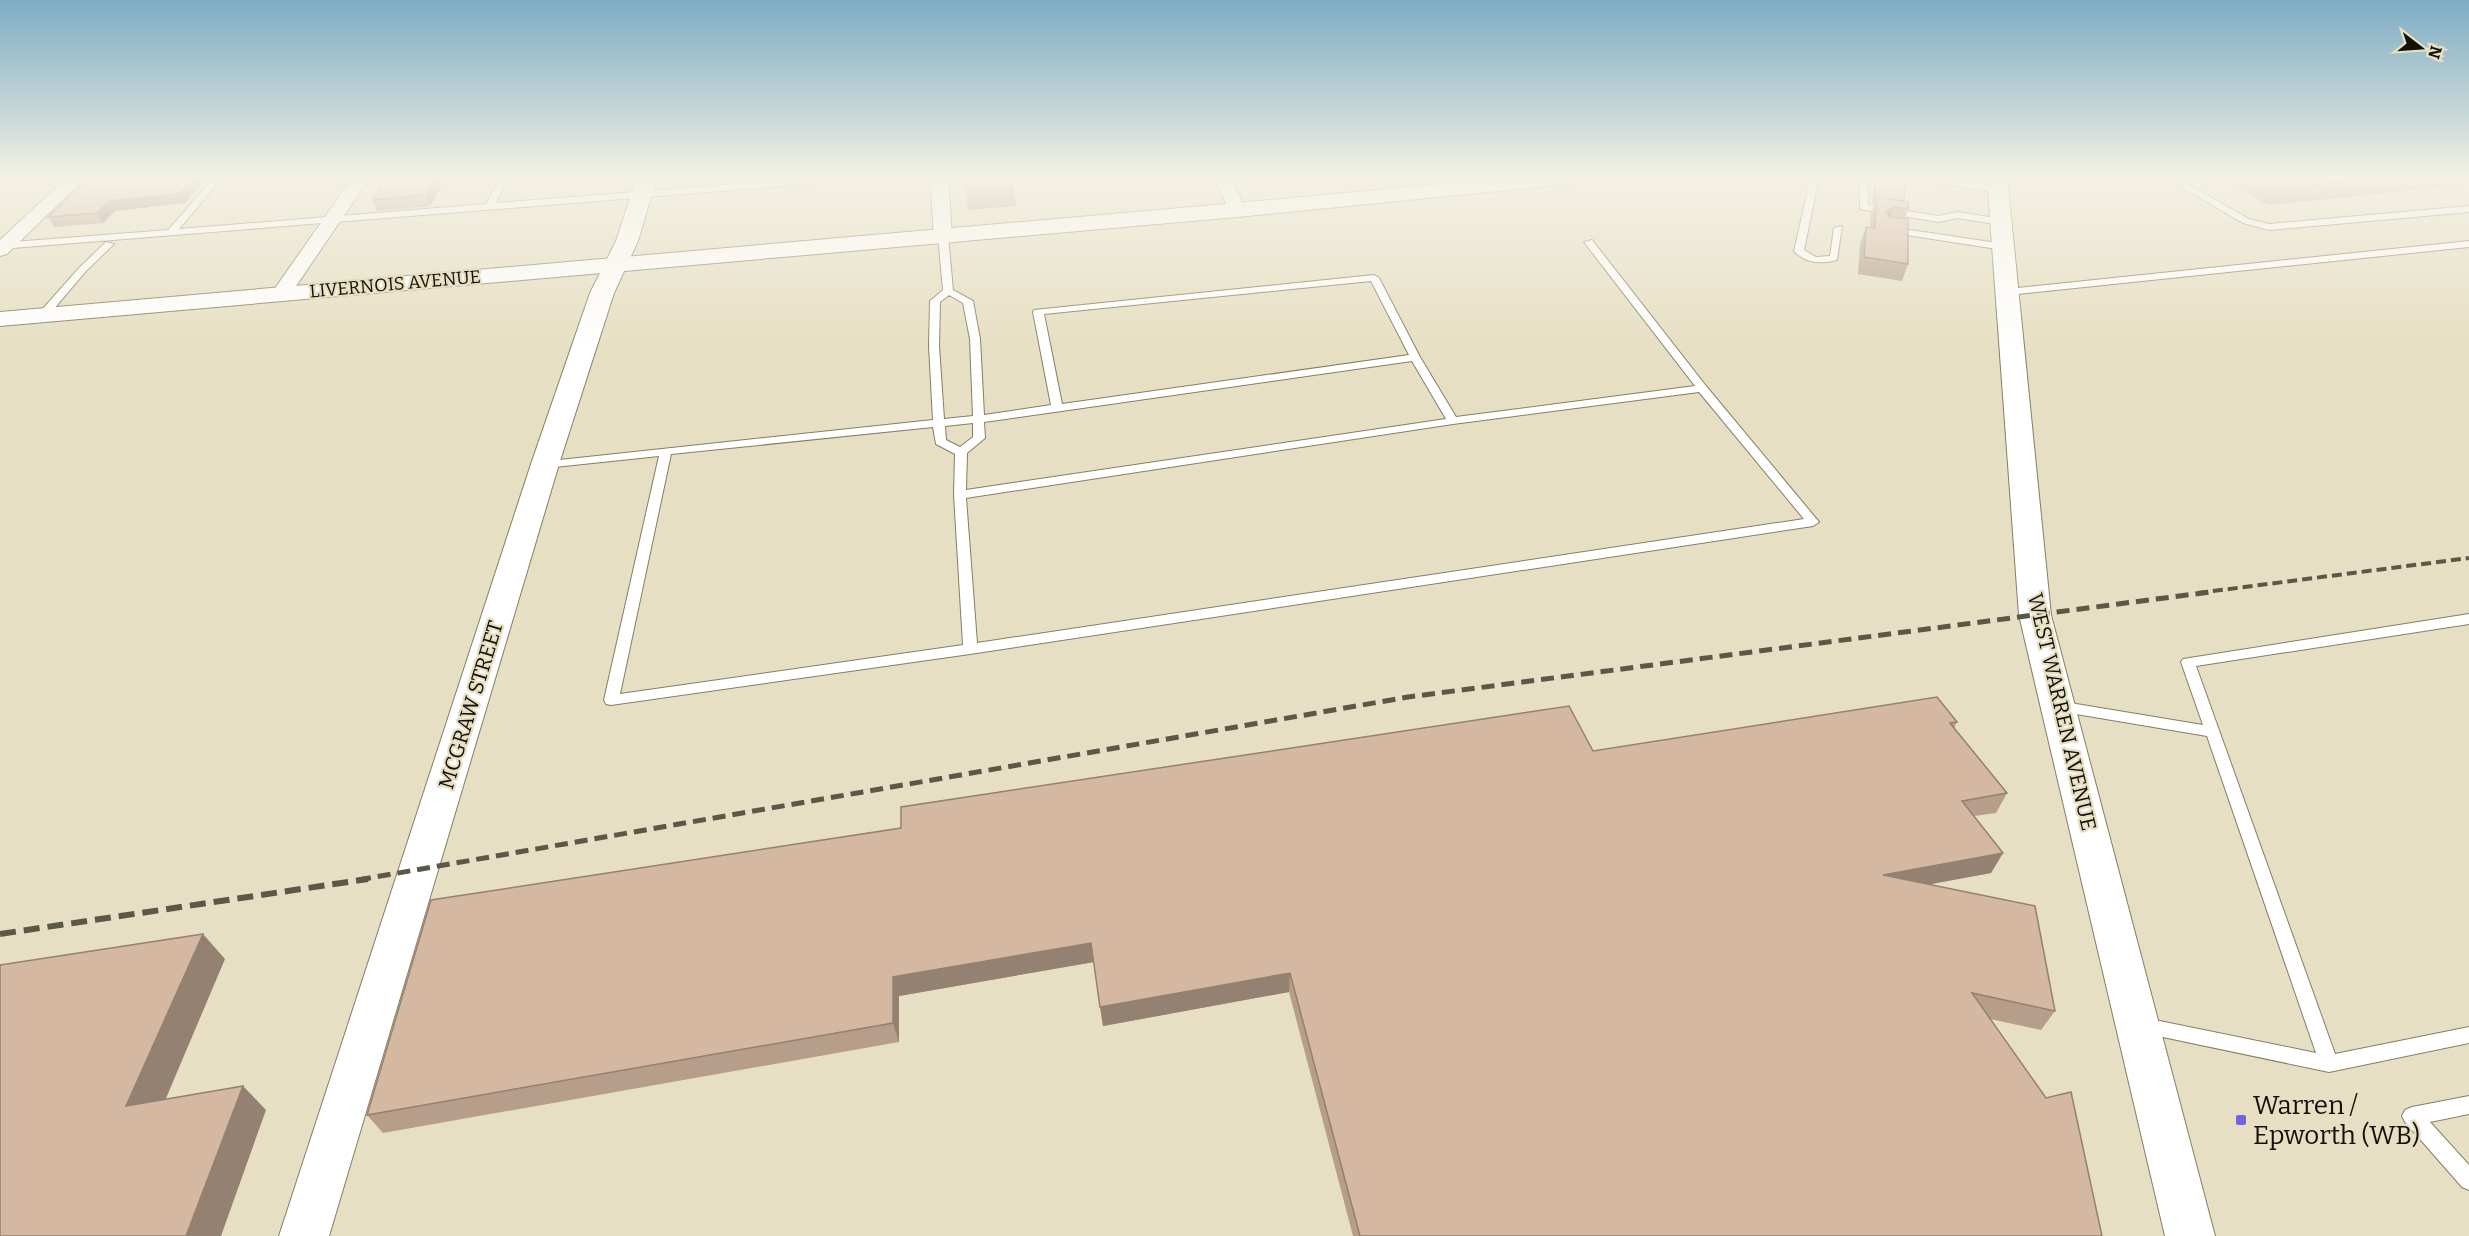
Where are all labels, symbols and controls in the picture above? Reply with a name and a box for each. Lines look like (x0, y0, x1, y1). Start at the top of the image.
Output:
north arrow (2391, 18, 2451, 78)
text: N (2424, 44, 2446, 61)
street label: LIVERNOIS AVENUE (308, 266, 482, 302)
street label: WEST WARREN AVENUE (2022, 591, 2102, 833)
street label: MCGRAW STREET (433, 618, 509, 792)
place label: Warren / Epworth (WB) (2253, 1090, 2420, 1151)
marker: Warren / Epworth (WB) (2234, 1113, 2248, 1127)

